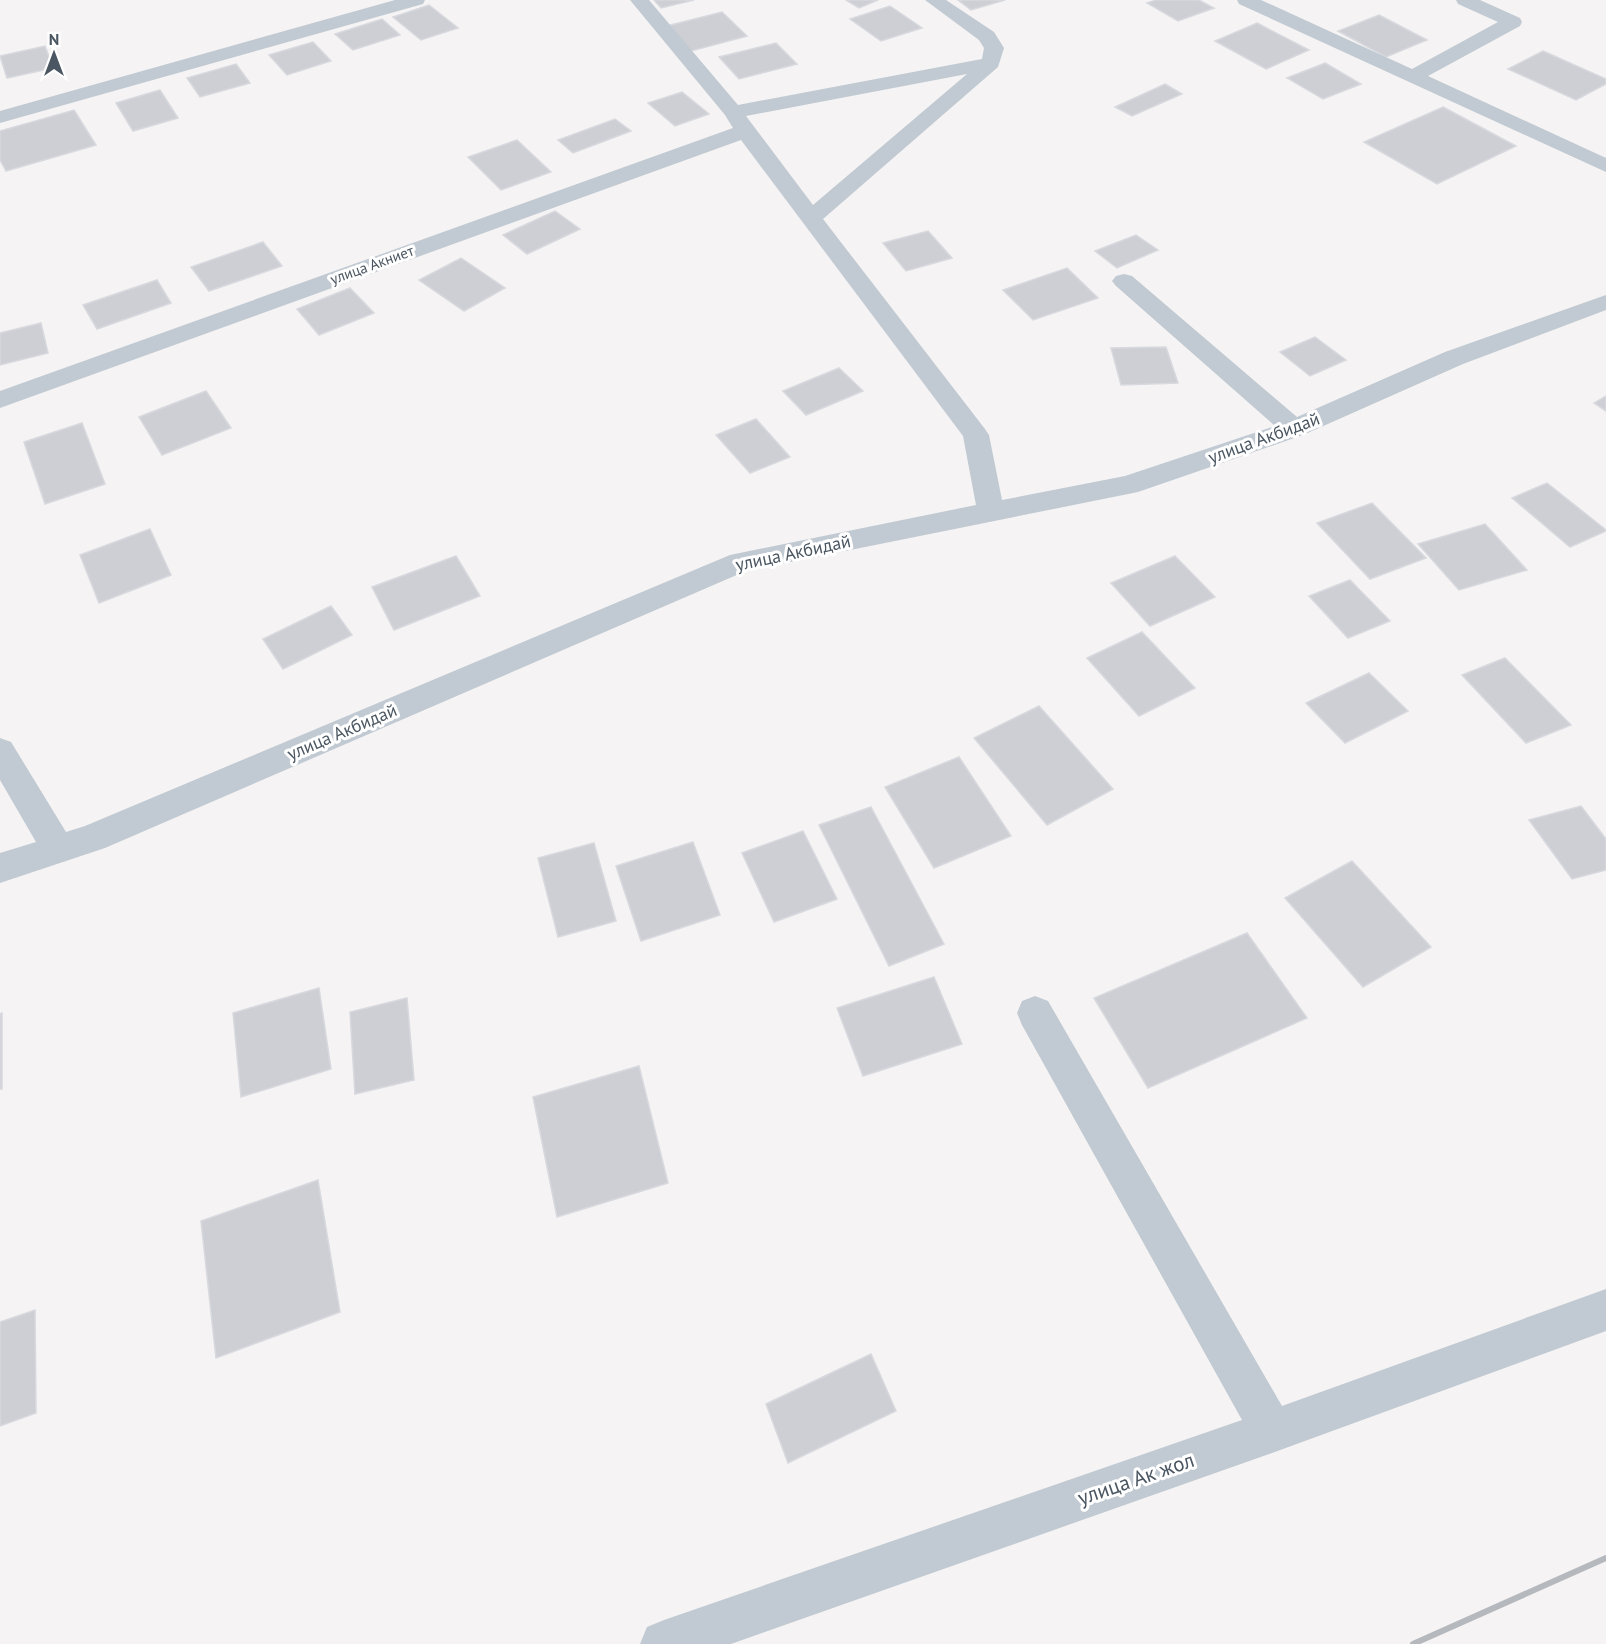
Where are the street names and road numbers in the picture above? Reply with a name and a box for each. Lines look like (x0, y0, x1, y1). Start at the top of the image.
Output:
street label: улица Акниет (327, 241, 416, 288)
street label: улица Акбидай (1205, 407, 1323, 468)
street label: улица Акбидай (733, 529, 853, 576)
street label: улица Акбидай (283, 698, 400, 765)
street label: улица Ак жол (1074, 1446, 1198, 1511)

